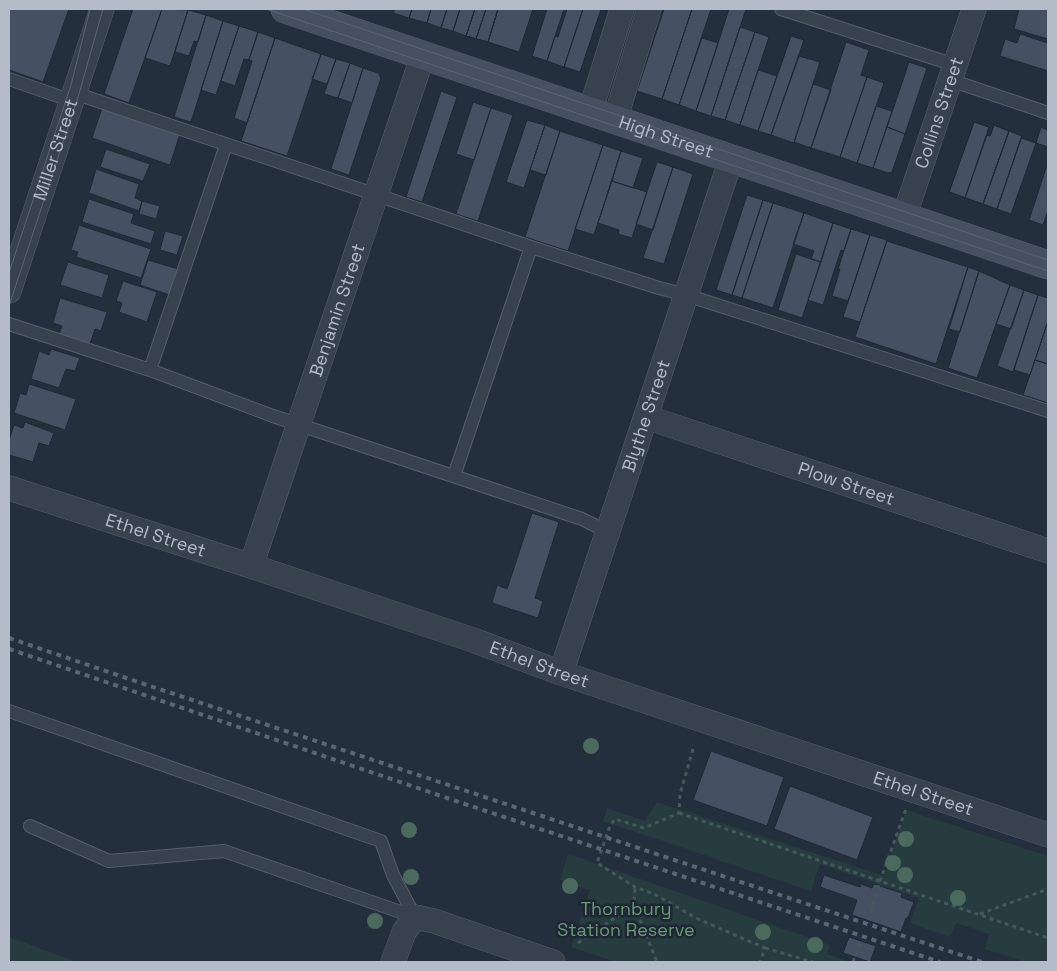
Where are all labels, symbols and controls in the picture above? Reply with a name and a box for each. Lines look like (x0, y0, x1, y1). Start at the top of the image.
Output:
street label: Collins Street (909, 54, 968, 171)
street label: Miller Street (28, 95, 83, 203)
street label: High Street (616, 110, 717, 163)
street label: Benjamin Street (304, 240, 370, 380)
street label: Blythe Street (616, 356, 675, 475)
street label: Plow Street (795, 456, 898, 510)
street label: Ethel Street (103, 508, 209, 562)
street label: Ethel Street (487, 635, 592, 693)
street label: Ethel Street (870, 766, 976, 820)
park label: Thornbury Station Reserve (557, 897, 695, 941)

